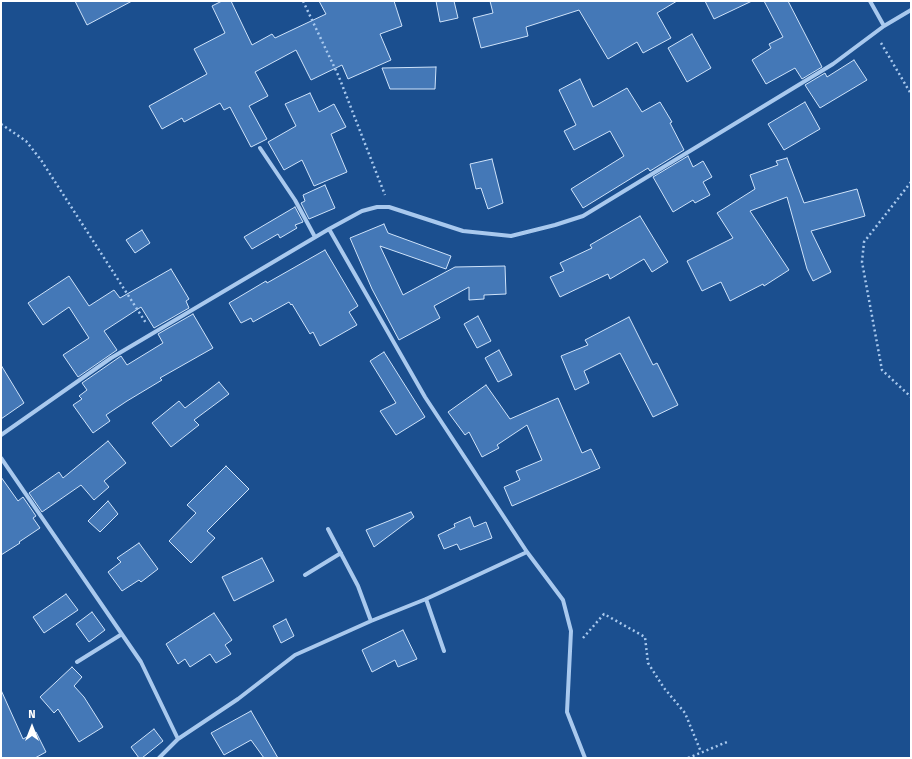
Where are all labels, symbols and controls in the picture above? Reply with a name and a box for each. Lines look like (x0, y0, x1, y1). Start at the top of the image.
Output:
north arrow (12, 707, 52, 747)
text: N (28, 708, 36, 721)

